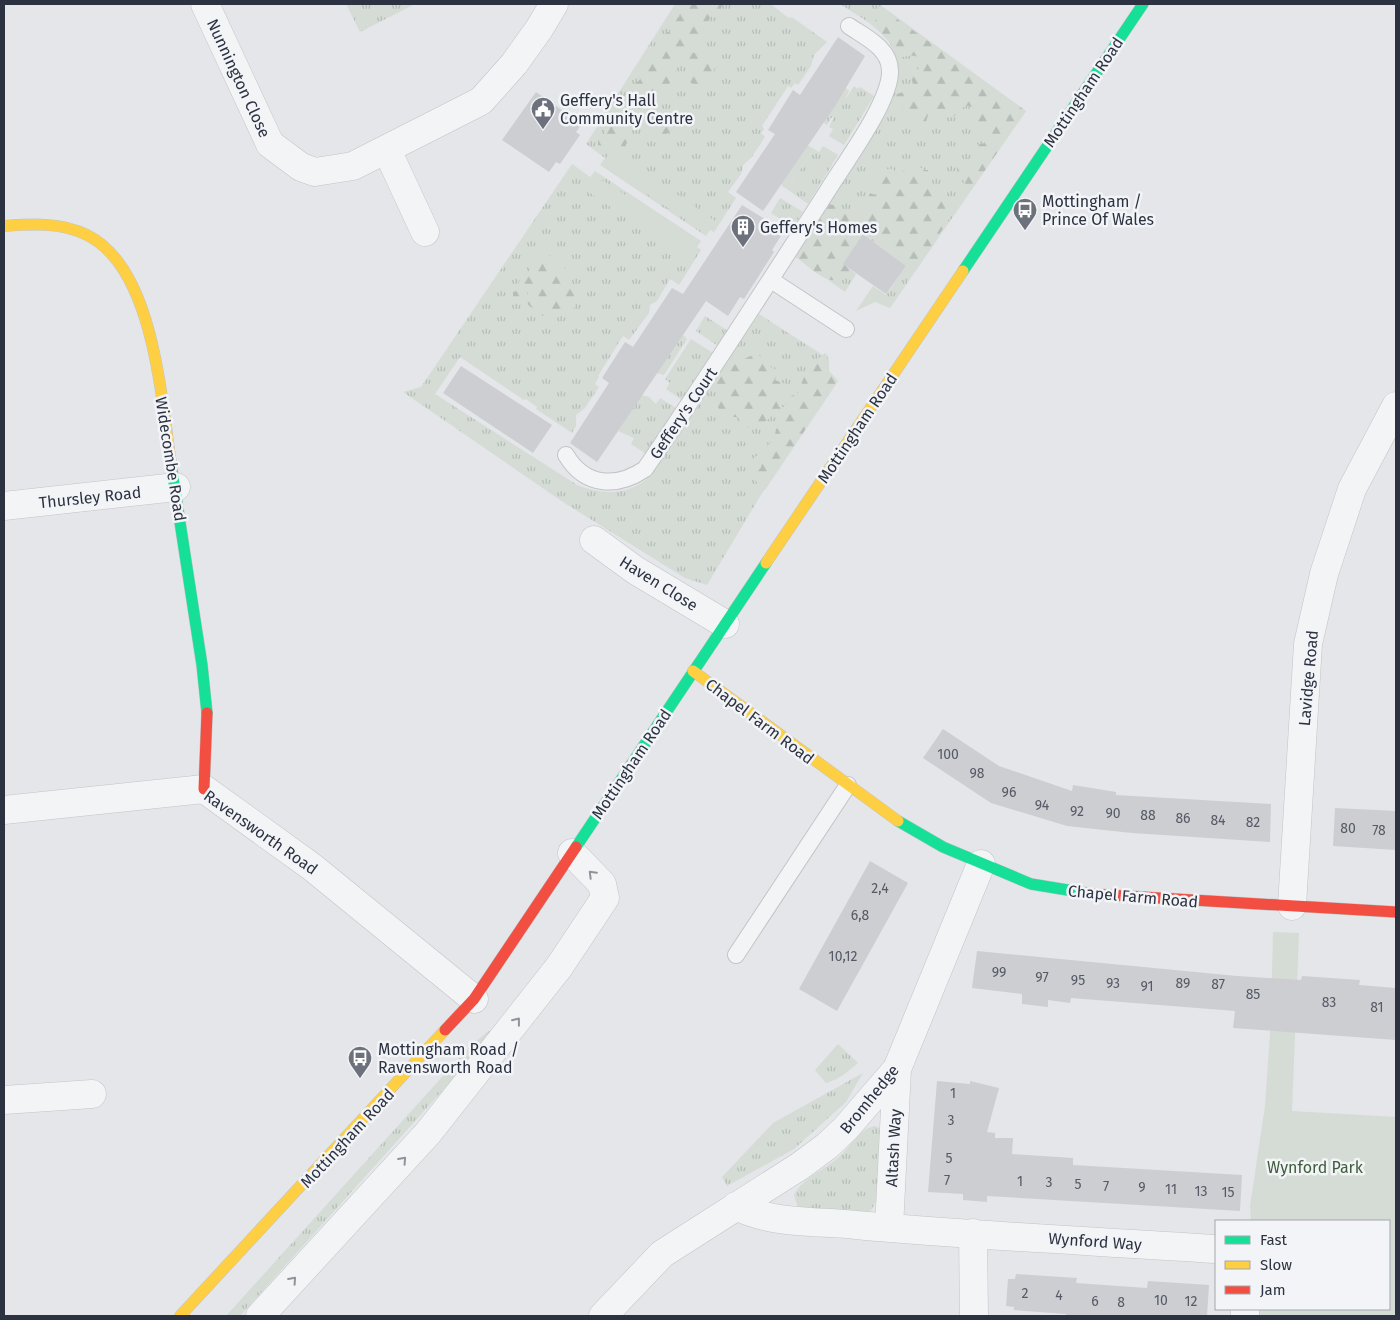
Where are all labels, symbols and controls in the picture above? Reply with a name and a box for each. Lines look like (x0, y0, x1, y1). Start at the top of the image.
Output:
street label: Nunnington Close (203, 16, 274, 141)
street label: Mottingham Road (1040, 34, 1127, 151)
place label: Geffery's Hall Community Centre (560, 91, 693, 128)
public building icon: Geffery's Hall Community Centre (530, 96, 556, 130)
place label: Mottingham / Prince Of Wales (1042, 192, 1154, 229)
bus stop icon: Mottingham / Prince Of Wales (1012, 197, 1038, 231)
building icon: Geffery's Homes (730, 214, 756, 248)
place label: Geffery's Homes (760, 218, 877, 237)
street label: Geffery's Court (646, 364, 721, 463)
street label: Mottingham Road (814, 370, 901, 487)
street label: Widecombe Road (151, 395, 190, 523)
street label: Thursley Road (38, 483, 142, 512)
street label: Haven Close (616, 552, 701, 615)
street label: Lavidge Road (1295, 629, 1322, 727)
street label: Chapel Farm Road (702, 674, 818, 768)
street label: Mottingham Road (588, 706, 675, 823)
house number: 100 (937, 746, 959, 763)
house number: 98 (969, 765, 985, 782)
house number: 96 (1002, 784, 1016, 801)
street label: Ravensworth Road (200, 786, 321, 879)
house number: 94 (1035, 797, 1050, 814)
house number: 92 (1070, 803, 1084, 820)
house number: 90 (1105, 805, 1121, 822)
house number: 88 (1140, 807, 1156, 824)
house number: 86 (1175, 810, 1191, 827)
house number: 84 (1210, 812, 1226, 829)
house number: 82 (1246, 814, 1260, 831)
house number: 80 (1340, 820, 1356, 837)
house number: 78 (1372, 822, 1386, 839)
one-way arrow (589, 871, 598, 880)
house number: 2,4 (871, 880, 889, 897)
street label: Chapel Farm Road (1067, 881, 1199, 912)
house number: 6,8 (851, 907, 870, 924)
house number: 10,12 (829, 948, 857, 965)
house number: 99 (992, 964, 1006, 981)
house number: 97 (1035, 969, 1049, 986)
house number: 95 (1071, 972, 1085, 989)
house number: 93 (1106, 975, 1120, 992)
house number: 89 (1176, 975, 1190, 992)
house number: 87 (1211, 976, 1225, 993)
house number: 91 (1140, 978, 1154, 995)
house number: 85 (1246, 986, 1260, 1003)
house number: 83 (1322, 994, 1336, 1011)
house number: 81 (1370, 999, 1384, 1016)
one-way arrow (511, 1017, 520, 1027)
place label: Mottingham Road / Ravensworth Road (378, 1040, 519, 1077)
bus stop icon: Mottingham Road / Ravensworth Road (347, 1045, 373, 1079)
street label: Bromhedge (836, 1061, 903, 1138)
street label: Mottingham Road (297, 1085, 398, 1192)
house number: 1 (950, 1085, 956, 1102)
street label: Altash Way (882, 1108, 905, 1188)
house number: 3 (948, 1112, 955, 1129)
house number: 5 (945, 1150, 953, 1167)
one-way arrow (397, 1157, 406, 1166)
park label: Wynford Park (1267, 1158, 1364, 1177)
house number: 7 (944, 1172, 950, 1189)
house number: 1 (1017, 1173, 1023, 1190)
house number: 3 (1046, 1174, 1053, 1191)
house number: 5 (1074, 1176, 1082, 1193)
house number: 7 (1103, 1178, 1109, 1195)
house number: 9 (1138, 1179, 1146, 1196)
house number: 11 (1165, 1181, 1177, 1198)
house number: 13 (1194, 1183, 1208, 1200)
house number: 15 (1221, 1184, 1235, 1201)
legend (1215, 1220, 1390, 1310)
street label: Wynford Way (1048, 1229, 1142, 1254)
text: Fast (1260, 1231, 1287, 1249)
text: Slow (1260, 1256, 1292, 1274)
one-way arrow (287, 1277, 296, 1286)
text: Jam (1260, 1281, 1286, 1299)
house number: 2 (1022, 1285, 1029, 1302)
house number: 4 (1055, 1287, 1063, 1304)
house number: 10 (1154, 1292, 1168, 1309)
house number: 6 (1091, 1293, 1099, 1310)
house number: 12 (1185, 1293, 1198, 1310)
house number: 8 (1117, 1294, 1125, 1311)

